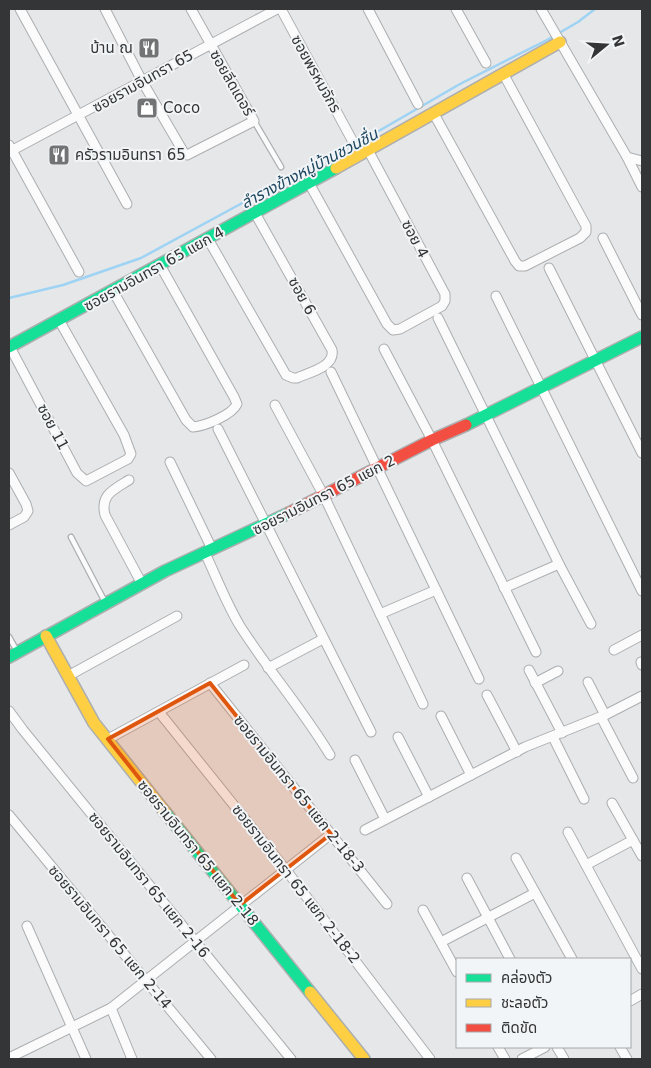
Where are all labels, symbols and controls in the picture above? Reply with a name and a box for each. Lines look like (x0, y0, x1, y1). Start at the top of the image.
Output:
north arrow (581, 20, 631, 70)
street label: ซอยพรหมจักร (287, 32, 345, 116)
text: N (609, 33, 628, 49)
restaurant icon: บ้าน ณ (137, 36, 161, 60)
place label: บ้าน ณ (90, 39, 133, 57)
street label: ซอยรามอินทรา 65 (89, 46, 197, 116)
street label: ซอยลีดเดอร์ (206, 47, 258, 120)
shop icon: Coco (135, 96, 159, 120)
place label: Coco (163, 99, 200, 117)
water label: ลำรางข้างหมู่บ้านชวนชื่น (236, 122, 383, 214)
restaurant icon: ครัวรามอินทรา 65 (47, 143, 71, 167)
place label: ครัวรามอินทรา 65 (75, 146, 186, 164)
street label: ซอย 4 (398, 217, 432, 261)
street label: ซอยรามอินทรา 65 แยก 4 (81, 223, 227, 315)
street label: ซอย 6 (284, 274, 320, 318)
street label: ซอย 11 (33, 401, 73, 453)
street label: ซอยรามอินทรา 65 แยก 2 (250, 451, 398, 539)
street label: ซอยรามอินทรา 65 แยก 2-18-3 (230, 712, 368, 876)
street label: ซอยรามอินทรา 65 แยก 2-18 (134, 777, 262, 929)
street label: ซอยรามอินทรา 65 แยก 2-18-2 (228, 801, 364, 967)
street label: ซอยรามอินทรา 65 แยก 2-16 (85, 809, 213, 961)
street label: ซอยรามอินทรา 65 แยก 2-14 (45, 861, 175, 1013)
legend (456, 958, 631, 1048)
text: คล่องตัว (501, 969, 552, 987)
text: ชะลอตัว (501, 994, 548, 1012)
text: ติดขัด (501, 1019, 537, 1037)

